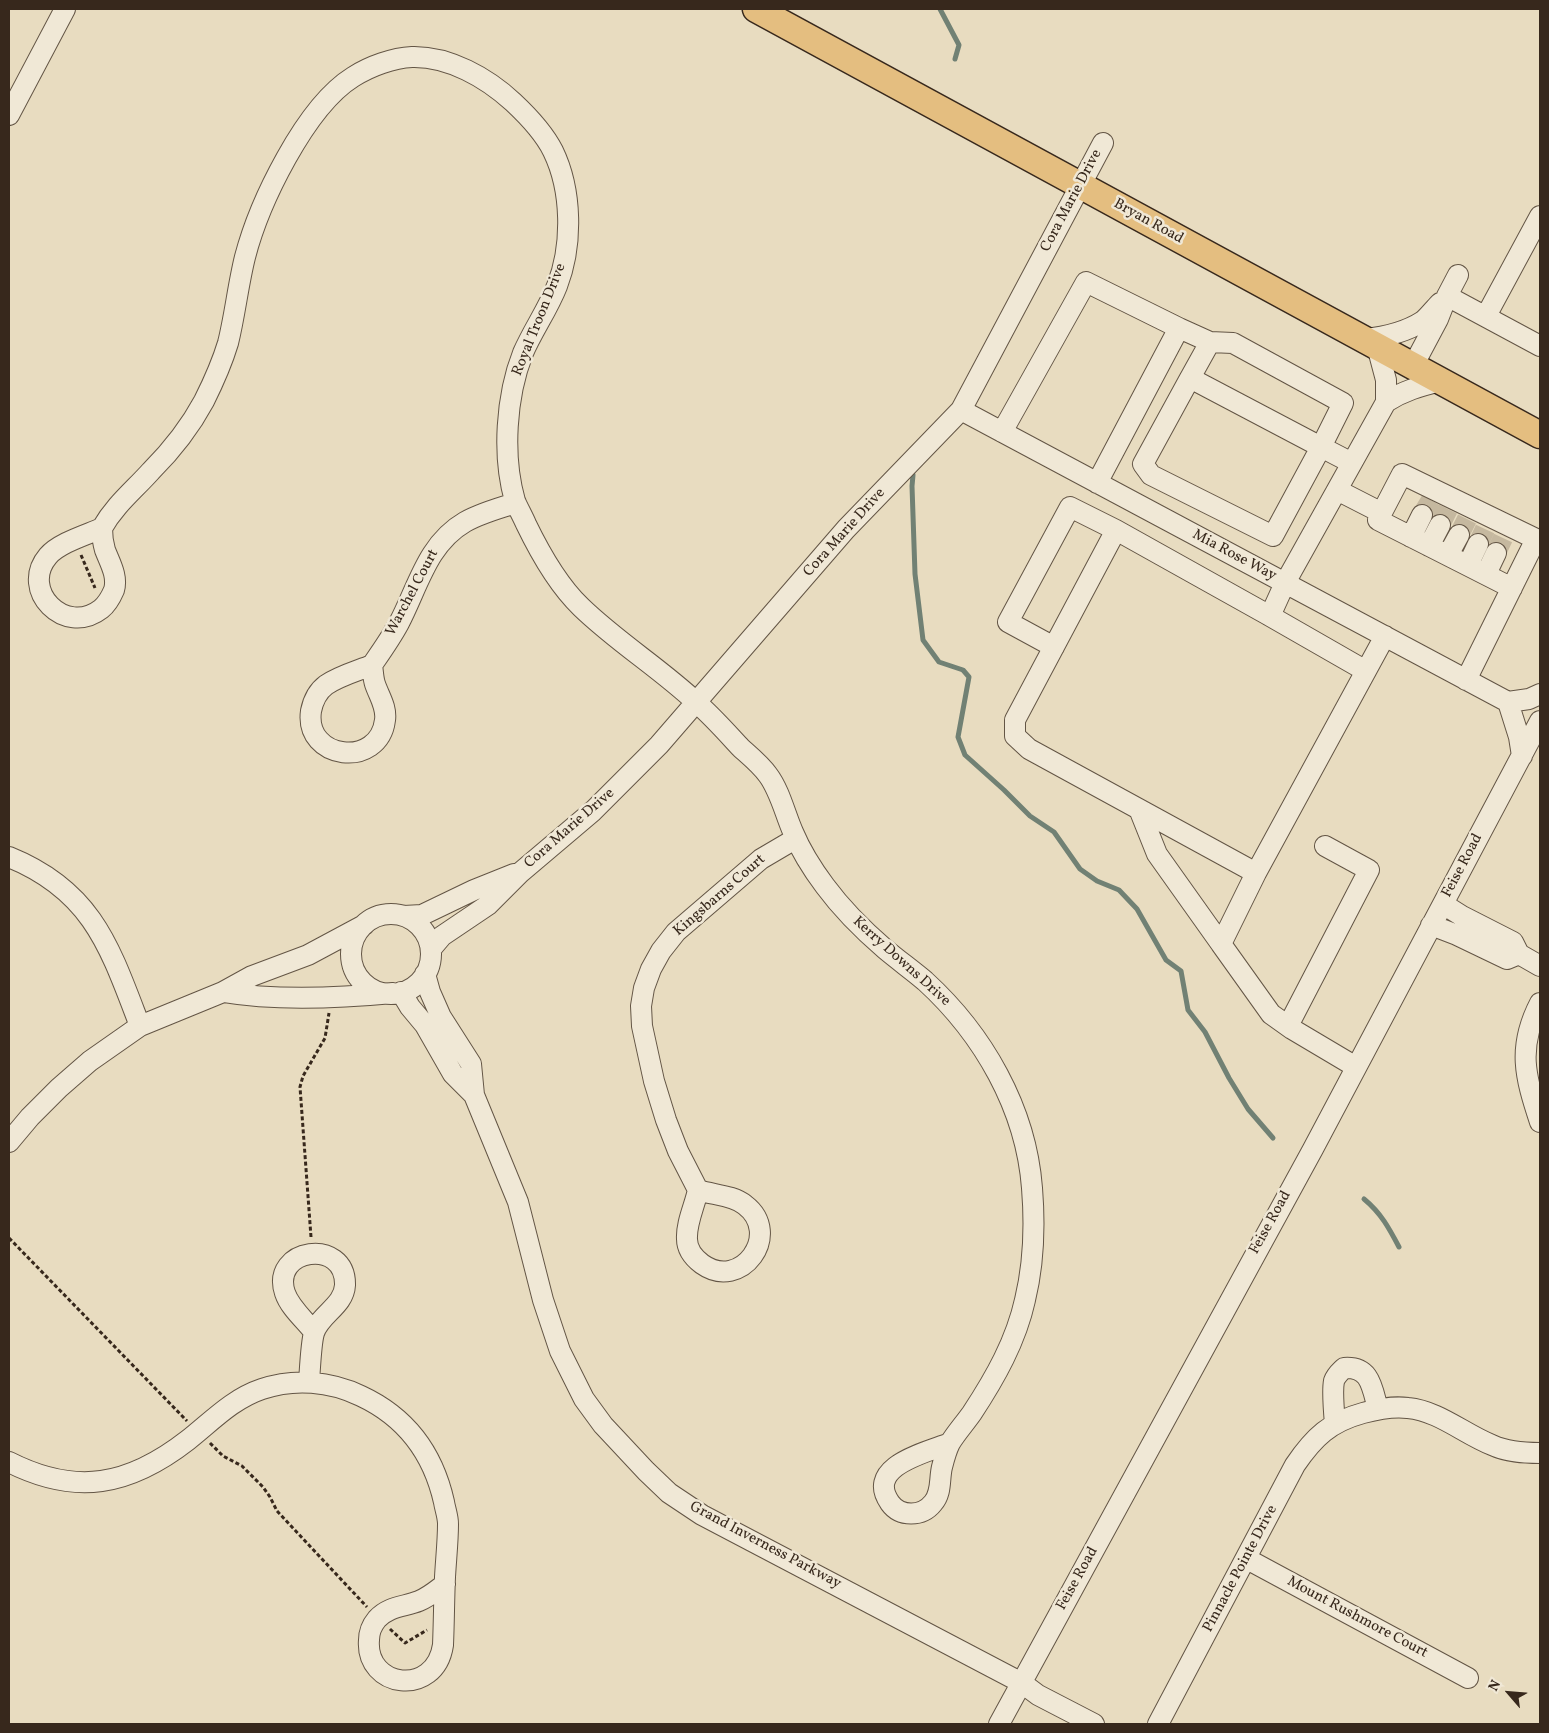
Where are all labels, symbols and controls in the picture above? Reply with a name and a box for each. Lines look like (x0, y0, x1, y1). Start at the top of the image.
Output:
street label: Cora Marie Drive (1037, 147, 1107, 255)
street label: Bryan Road (1110, 195, 1186, 249)
street label: Royal Troon Drive (509, 261, 571, 379)
street label: Cora Marie Drive (800, 485, 890, 581)
street label: Mia Rose Way (1189, 526, 1279, 586)
street label: Warchel Court (383, 547, 443, 639)
street label: Cora Marie Drive (521, 785, 619, 873)
street label: Feise Road (1439, 831, 1487, 901)
street label: Kingsbarns Court (670, 851, 770, 941)
street label: Kerry Downs Drive (848, 913, 954, 1011)
street label: Feise Road (1246, 1188, 1296, 1258)
street label: Grand Inverness Parkway (686, 1498, 844, 1594)
street label: Pinnacle Pointe Drive (1200, 1502, 1282, 1636)
street label: Feise Road (1053, 1544, 1103, 1614)
street label: Mount Rushmore Court (1284, 1573, 1430, 1663)
north arrow (1484, 1668, 1534, 1718)
text: N (1484, 1677, 1506, 1695)

